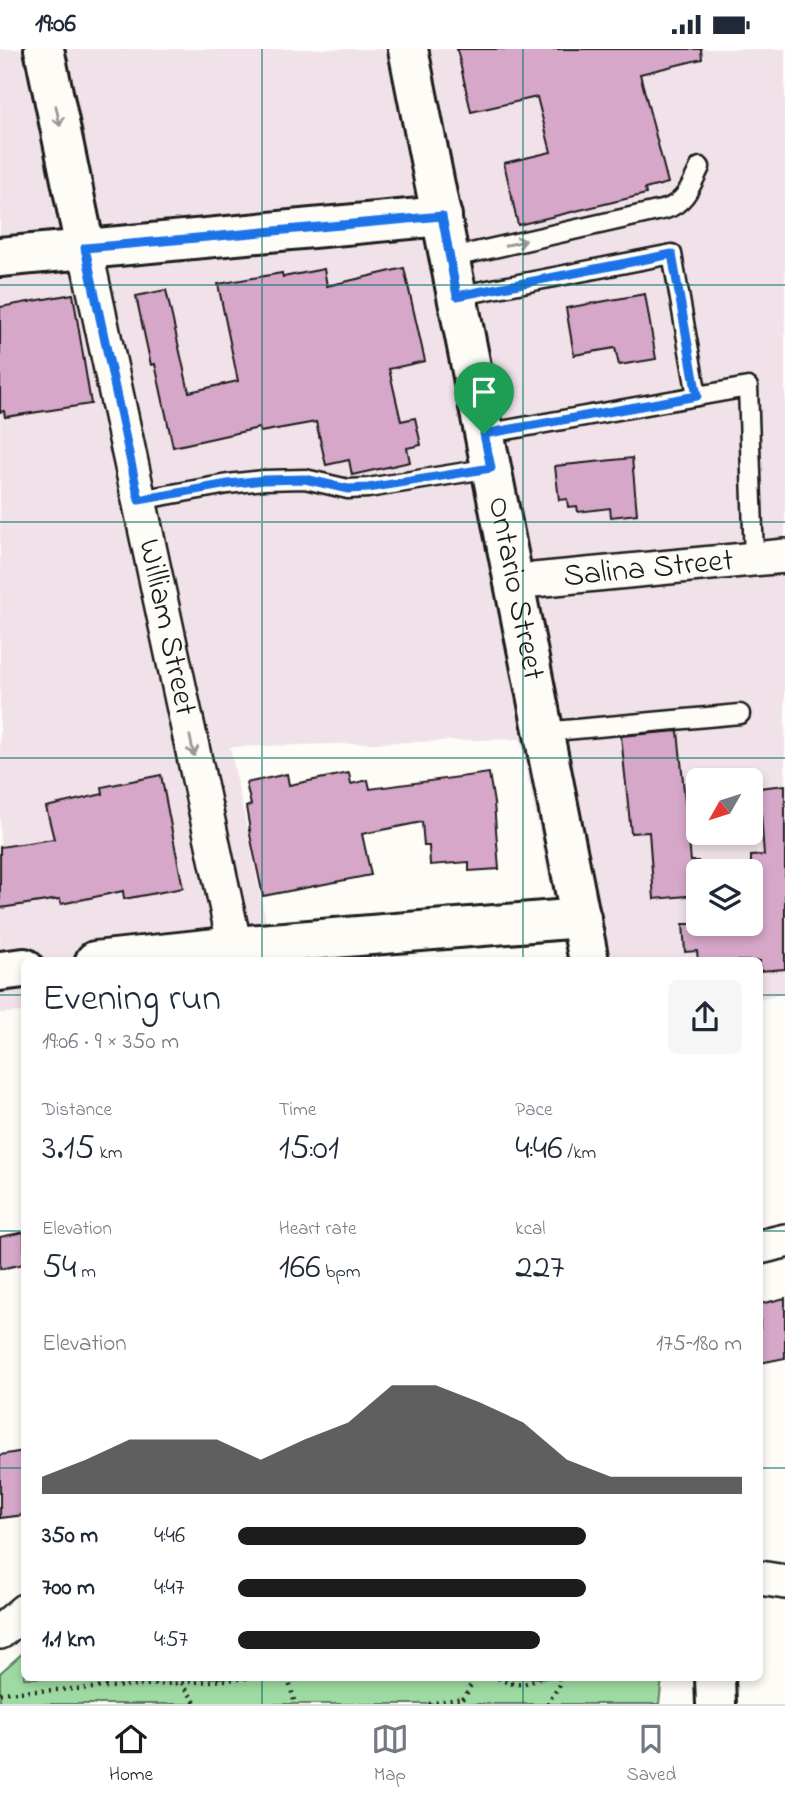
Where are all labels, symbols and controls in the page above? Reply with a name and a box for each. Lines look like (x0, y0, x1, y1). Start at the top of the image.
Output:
text: 19:06 (35, 6, 76, 44)
one-way arrow (51, 104, 65, 127)
one-way arrow (504, 235, 527, 249)
pin (454, 362, 514, 434)
icon: arrive (465, 373, 503, 411)
street label: Ontario Street (474, 493, 556, 684)
street label: William Street (125, 535, 208, 720)
street label: Salina Street (561, 538, 736, 601)
one-way arrow (186, 734, 200, 757)
north arrow (686, 768, 763, 845)
map controls (686, 768, 763, 936)
button: layers (686, 859, 763, 936)
text: Evening run (42, 972, 221, 1028)
button: share (668, 980, 742, 1054)
text: 19:06 · 9 × 350 m (42, 1026, 179, 1059)
text: Distance (42, 1097, 112, 1124)
text: Time (279, 1097, 316, 1124)
text: Pace (515, 1097, 552, 1124)
text: 3.15 (42, 1124, 95, 1175)
text: 15:01 (279, 1124, 339, 1175)
text: 4:46 (515, 1124, 563, 1175)
text: km (95, 1140, 123, 1167)
text: /km (563, 1140, 596, 1167)
text: Elevation (42, 1216, 112, 1243)
text: Heart rate (279, 1216, 357, 1243)
text: kcal (515, 1216, 546, 1243)
text: 54 (42, 1243, 76, 1294)
text: 166 (279, 1243, 321, 1294)
text: 227 (515, 1243, 565, 1294)
text: m (76, 1259, 96, 1286)
text: bpm (321, 1259, 360, 1286)
text: Elevation (42, 1328, 127, 1361)
text: 175–180 m (656, 1328, 742, 1361)
text: 350 m (42, 1520, 98, 1553)
text: 4:46 (154, 1520, 185, 1553)
text: 700 m (42, 1572, 95, 1605)
text: 4:47 (154, 1572, 184, 1605)
text: 1.1 km (42, 1624, 95, 1657)
text: 4:57 (154, 1624, 188, 1657)
tab: Home (109, 1720, 153, 1789)
tab: Map (371, 1720, 409, 1789)
tab: Saved (627, 1720, 676, 1789)

